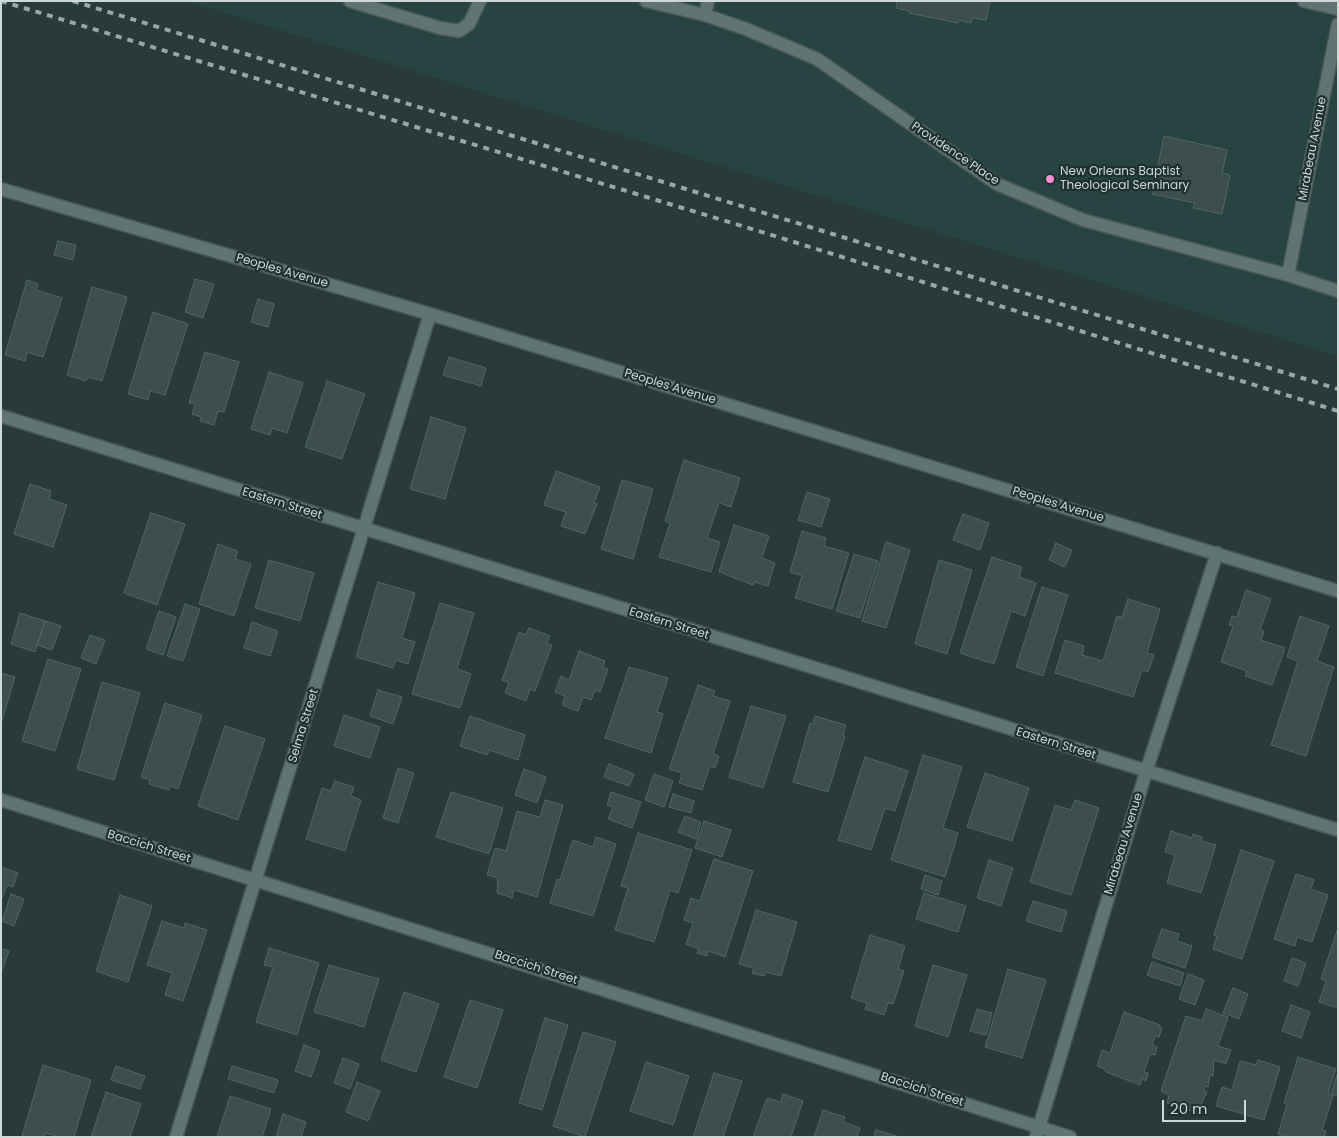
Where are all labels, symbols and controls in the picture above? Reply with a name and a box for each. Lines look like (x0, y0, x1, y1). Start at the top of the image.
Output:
street label: Mirabeau Avenue (1296, 96, 1330, 202)
street label: Providence Place (908, 119, 1002, 189)
place label: New Orleans Baptist Theological Seminary (1060, 165, 1189, 193)
marker: New Orleans Baptist Theological Seminary (1044, 173, 1056, 185)
street label: Peoples Avenue (234, 251, 330, 291)
street label: Peoples Avenue (622, 366, 718, 408)
street label: Peoples Avenue (1010, 484, 1106, 526)
street label: Eastern Street (240, 485, 324, 523)
street label: Eastern Street (627, 605, 711, 643)
street label: Selma Street (286, 687, 322, 765)
street label: Eastern Street (1014, 725, 1098, 763)
street label: Mirabeau Avenue (1102, 791, 1146, 897)
street label: Baccich Street (106, 827, 192, 867)
street label: Baccich Street (493, 948, 579, 988)
street label: Baccich Street (879, 1070, 965, 1110)
scale bar (1164, 1090, 1248, 1122)
text: 20 m (1170, 1098, 1208, 1119)

